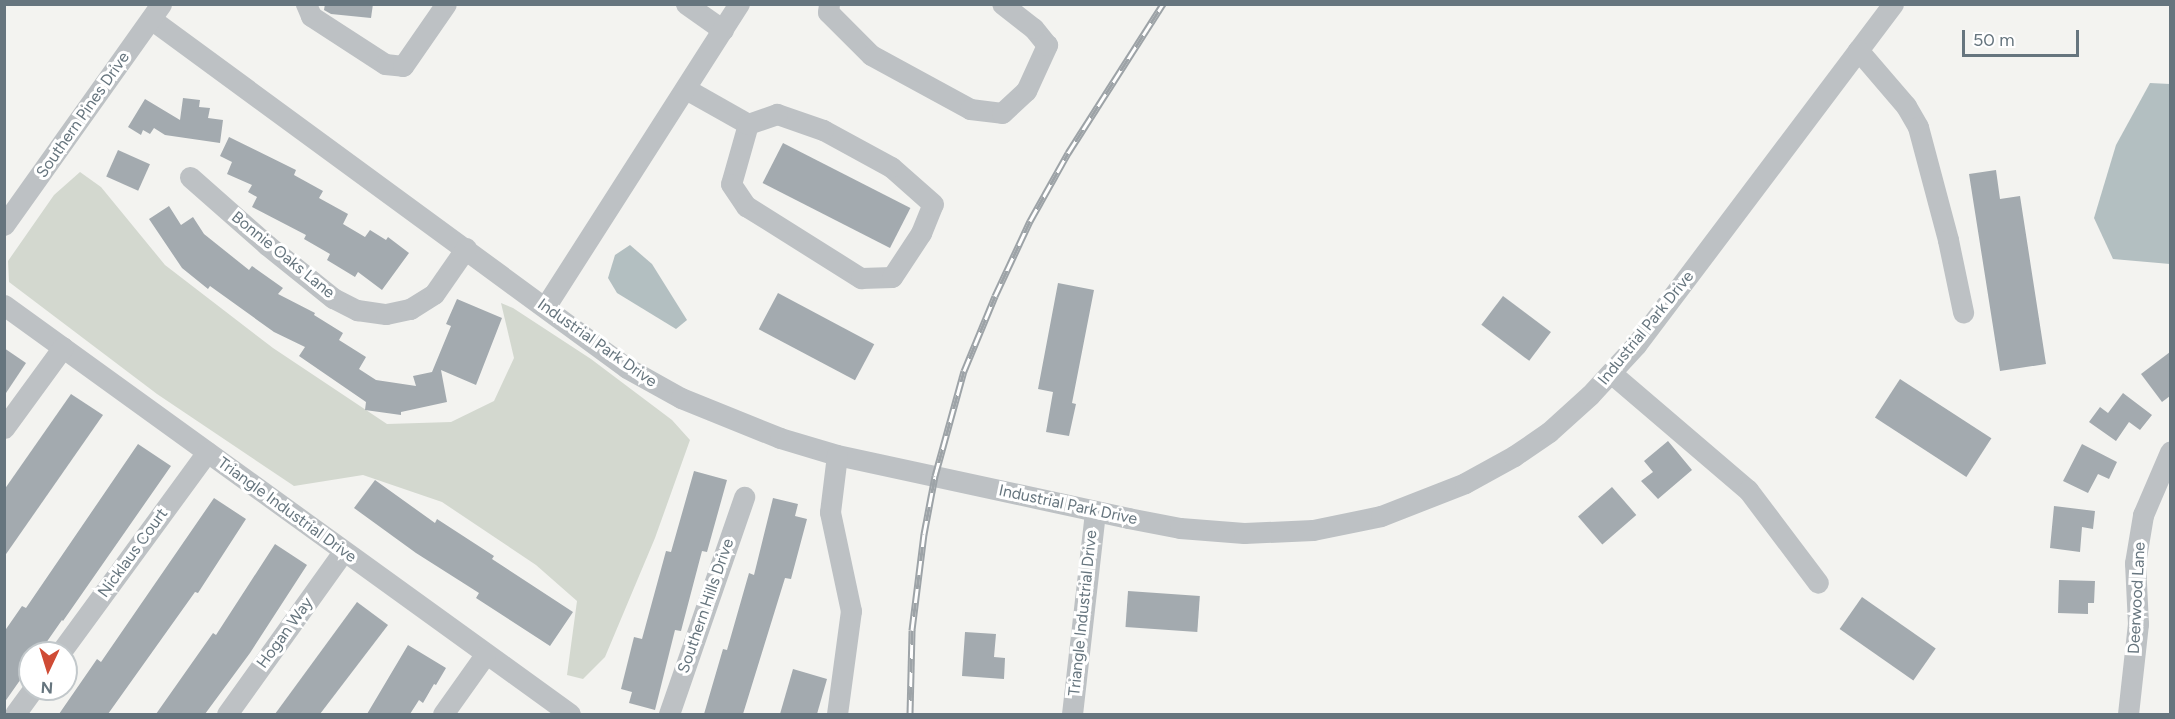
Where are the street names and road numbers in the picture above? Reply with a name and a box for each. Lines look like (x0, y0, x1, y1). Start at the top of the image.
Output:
street label: Southern Pines Drive (32, 48, 134, 182)
street label: Bonnie Oaks Lane (228, 208, 338, 302)
street label: Industrial Park Drive (1594, 267, 1698, 389)
street label: Industrial Park Drive (534, 295, 660, 391)
street label: Triangle Industrial Drive (214, 453, 360, 567)
street label: Industrial Park Drive (997, 481, 1139, 529)
street label: Nicklaus Court (94, 505, 172, 601)
street label: Triangle Industrial Drive (1065, 529, 1101, 697)
street label: Southern Hills Drive (674, 536, 738, 676)
street label: Deerwood Lane (2124, 541, 2150, 655)
street label: Hogan Way (253, 594, 317, 672)

